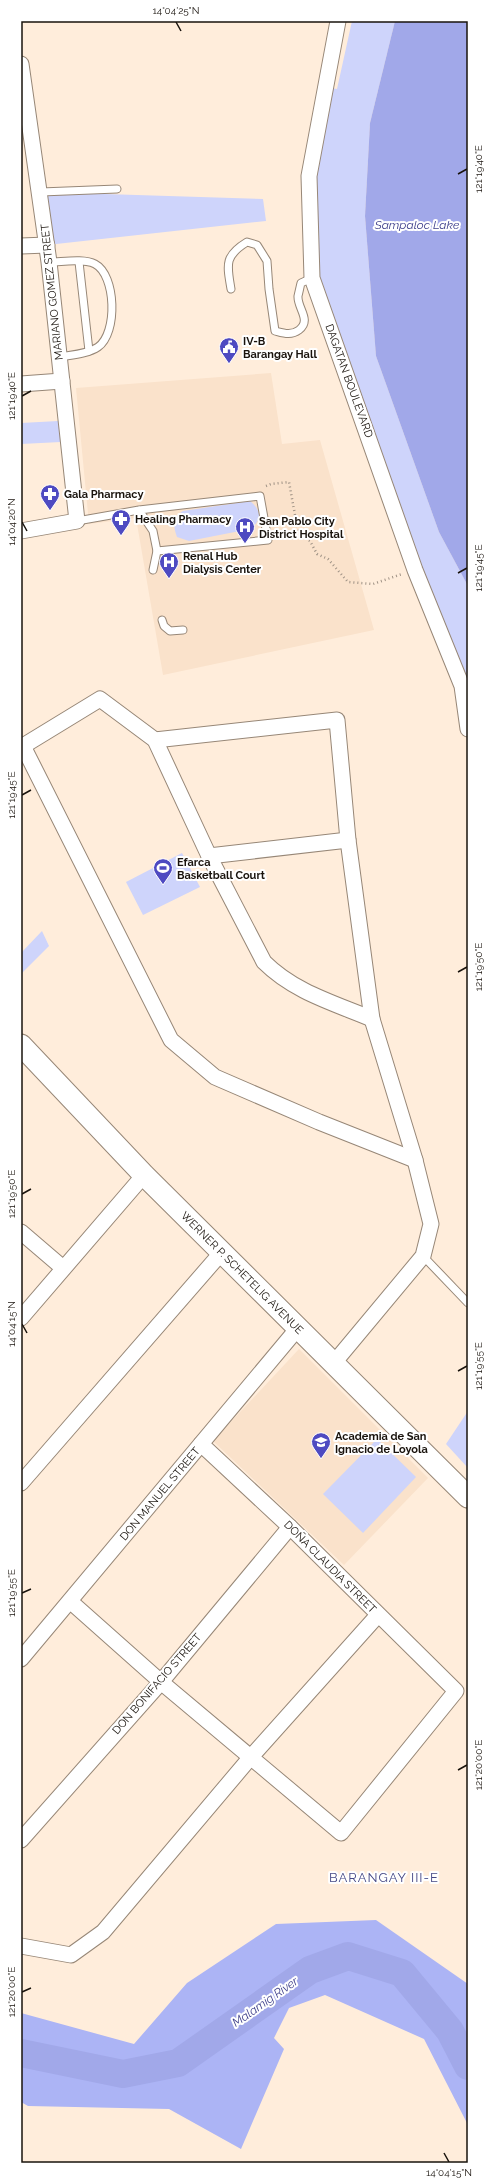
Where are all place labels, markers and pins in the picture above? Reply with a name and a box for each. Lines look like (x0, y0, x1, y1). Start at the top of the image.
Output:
place label: IV-B Barangay Hall (243, 335, 317, 361)
public building icon: IV-B Barangay Hall (218, 336, 240, 364)
pharmacy icon: Gala Pharmacy (39, 483, 61, 511)
place label: Gala Pharmacy (64, 488, 144, 501)
pharmacy icon: Healing Pharmacy (110, 508, 132, 536)
place label: Healing Pharmacy (135, 513, 231, 526)
place label: San Pablo City District Hospital (259, 515, 344, 541)
hospital icon: San Pablo City District Hospital (234, 516, 256, 544)
place label: Renal Hub Dialysis Center (183, 550, 262, 576)
hospital icon: Renal Hub Dialysis Center (158, 551, 180, 579)
place label: Efarca Basketball Court (177, 856, 266, 882)
sports icon: Efarca Basketball Court (152, 857, 174, 885)
place label: Academia de San Ignacio de Loyola (335, 1430, 428, 1456)
school or university icon: Academia de San Ignacio de Loyola (310, 1431, 332, 1459)

